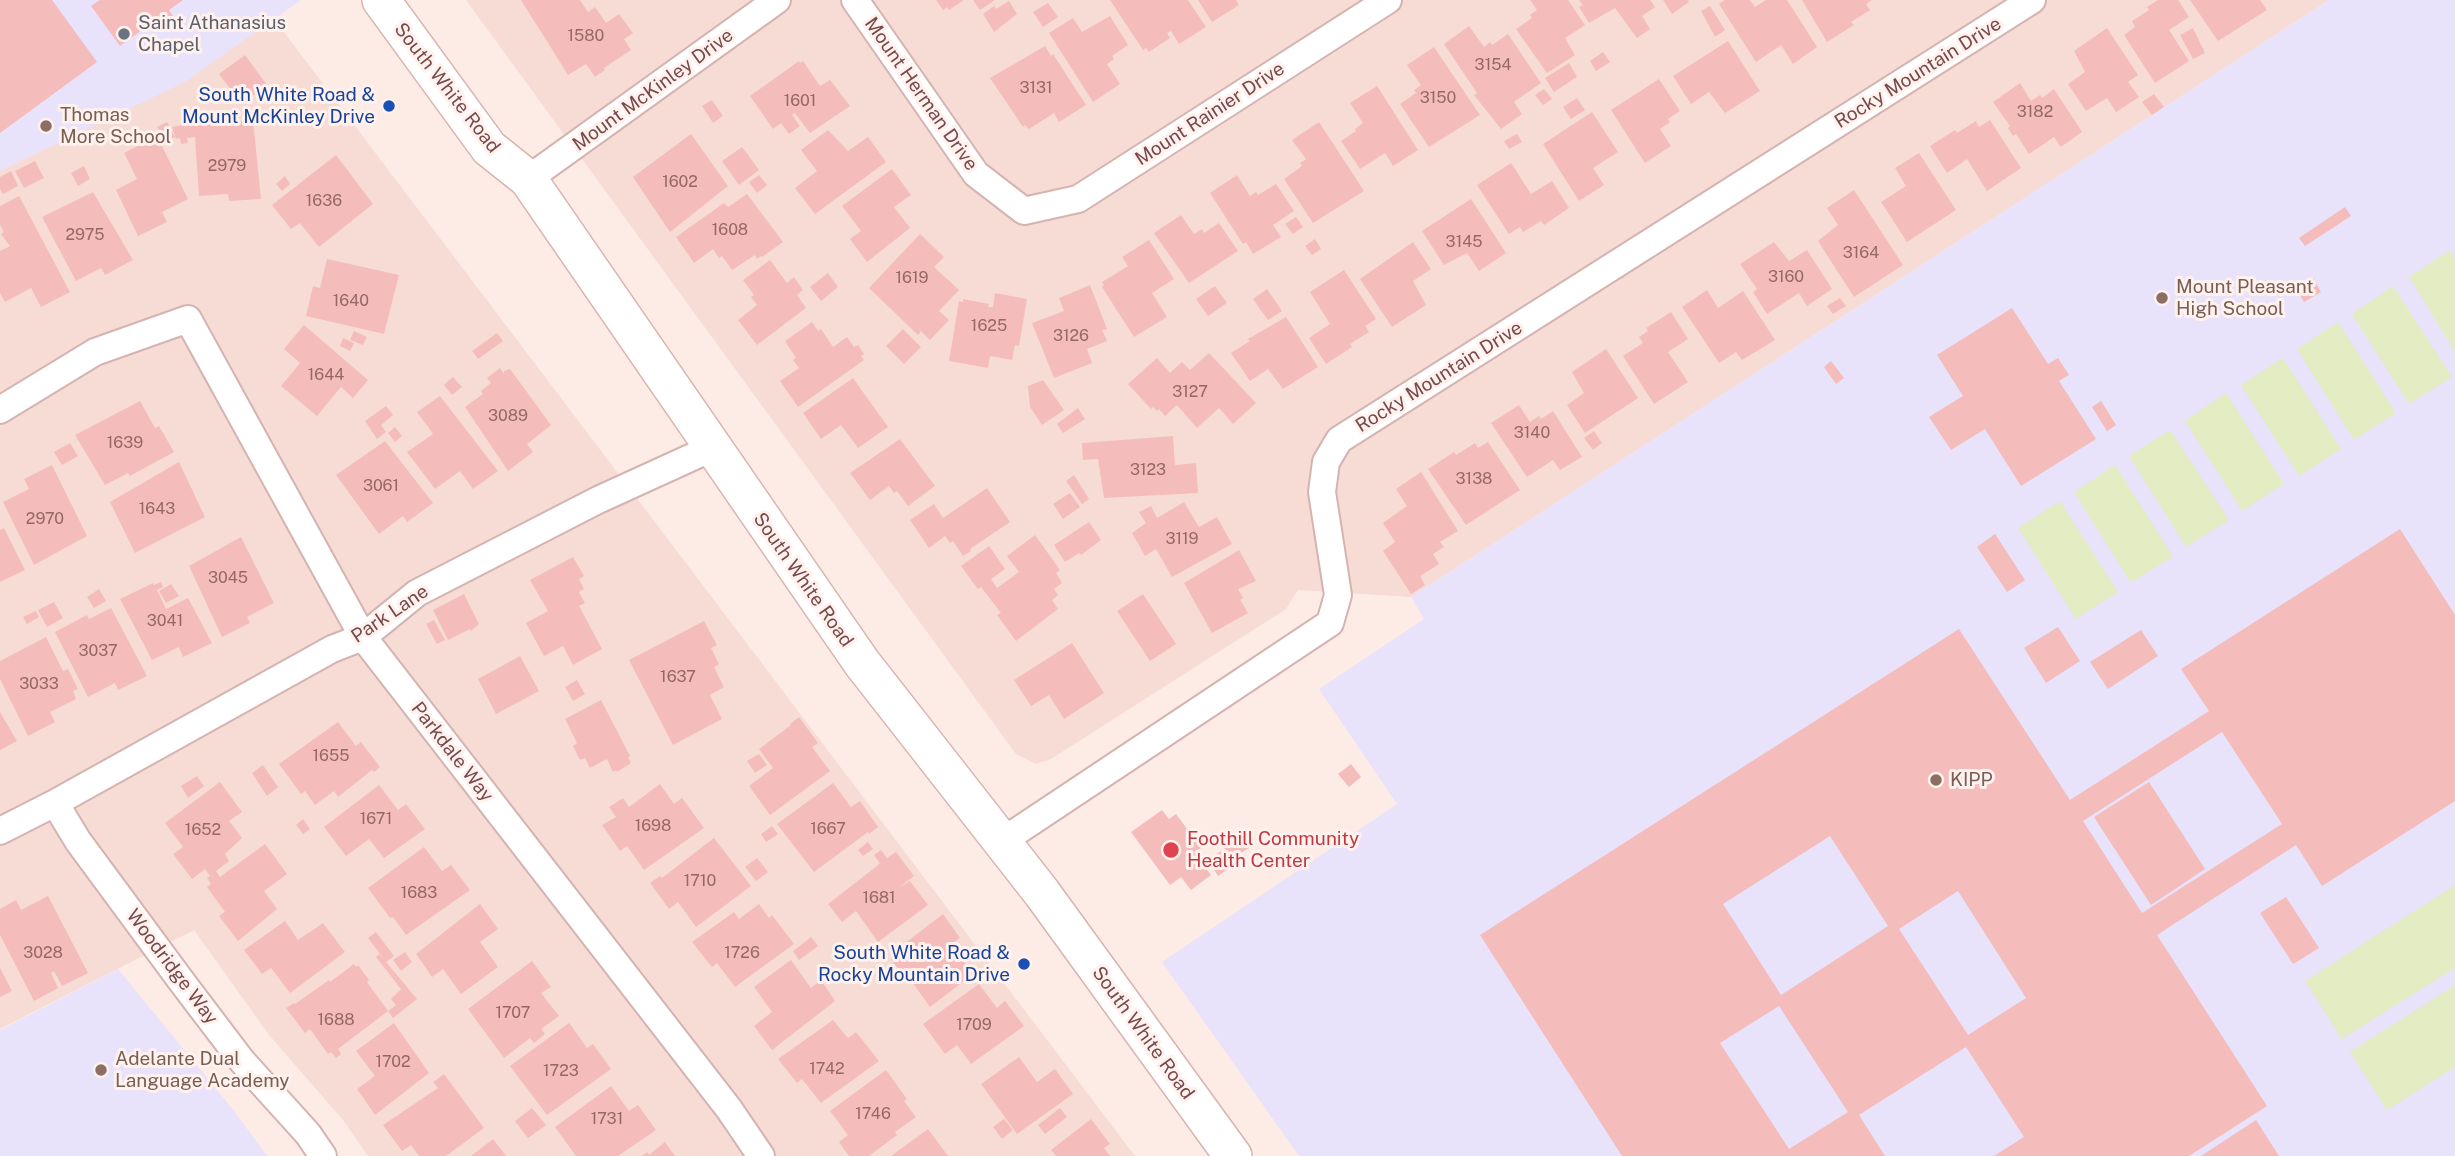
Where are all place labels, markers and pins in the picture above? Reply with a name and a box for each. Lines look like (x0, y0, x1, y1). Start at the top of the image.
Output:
place label: Saint Athanasius Chapel (138, 12, 286, 56)
marker: Saint Athanasius Chapel (116, 26, 132, 42)
place label: South White Road & Mount McKinley Drive (182, 84, 375, 128)
marker: South White Road & Mount McKinley Drive (381, 98, 397, 114)
place label: Thomas More School (60, 104, 171, 148)
marker: Thomas More School (38, 118, 54, 134)
place label: Mount Pleasant High School (2176, 276, 2314, 320)
marker: Mount Pleasant High School (2154, 290, 2170, 306)
place label: KIPP (1950, 769, 1993, 791)
marker: KIPP (1928, 772, 1944, 788)
place label: Foothill Community Health Center (1187, 828, 1359, 872)
marker: Foothill Community Health Center (1161, 840, 1181, 860)
place label: South White Road & Rocky Mountain Drive (818, 942, 1010, 986)
marker: South White Road & Rocky Mountain Drive (1016, 956, 1032, 972)
place label: Adelante Dual Language Academy (115, 1048, 289, 1092)
marker: Adelante Dual Language Academy (93, 1062, 109, 1078)

